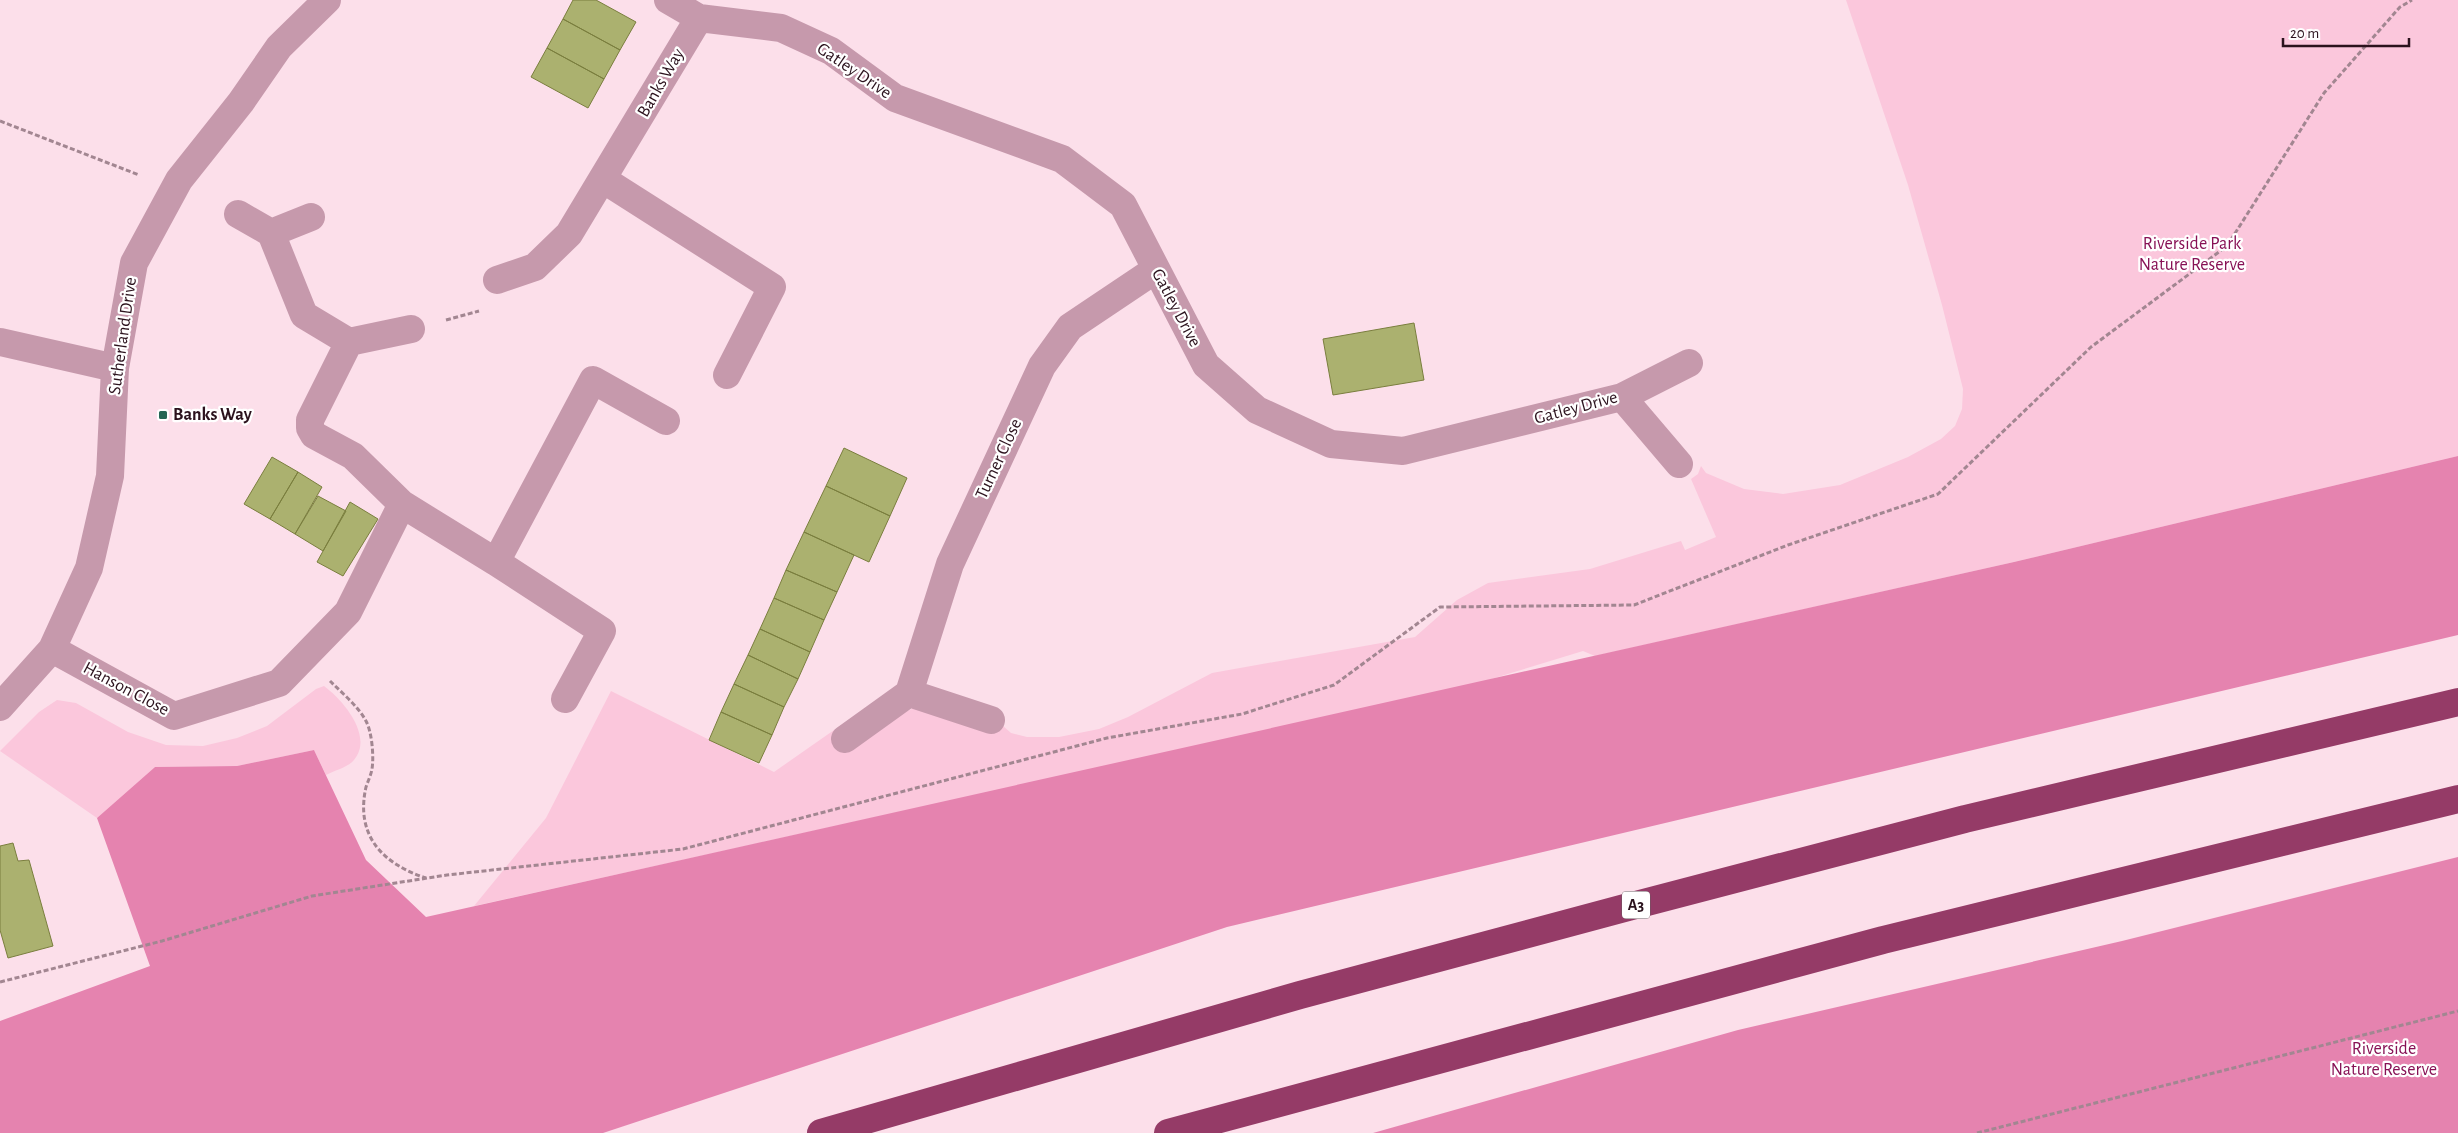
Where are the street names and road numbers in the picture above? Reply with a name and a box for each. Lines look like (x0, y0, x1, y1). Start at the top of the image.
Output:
street label: Gatley Drive (814, 40, 894, 102)
street label: Banks Way (634, 45, 688, 120)
street label: Gatley Drive (1148, 266, 1204, 350)
street label: Sutherland Drive (106, 276, 140, 396)
street label: Gatley Drive (1532, 388, 1620, 428)
street label: Turner Close (973, 416, 1025, 502)
street label: Hanson Close (80, 659, 172, 719)
road number: A3 (1622, 892, 1650, 918)

